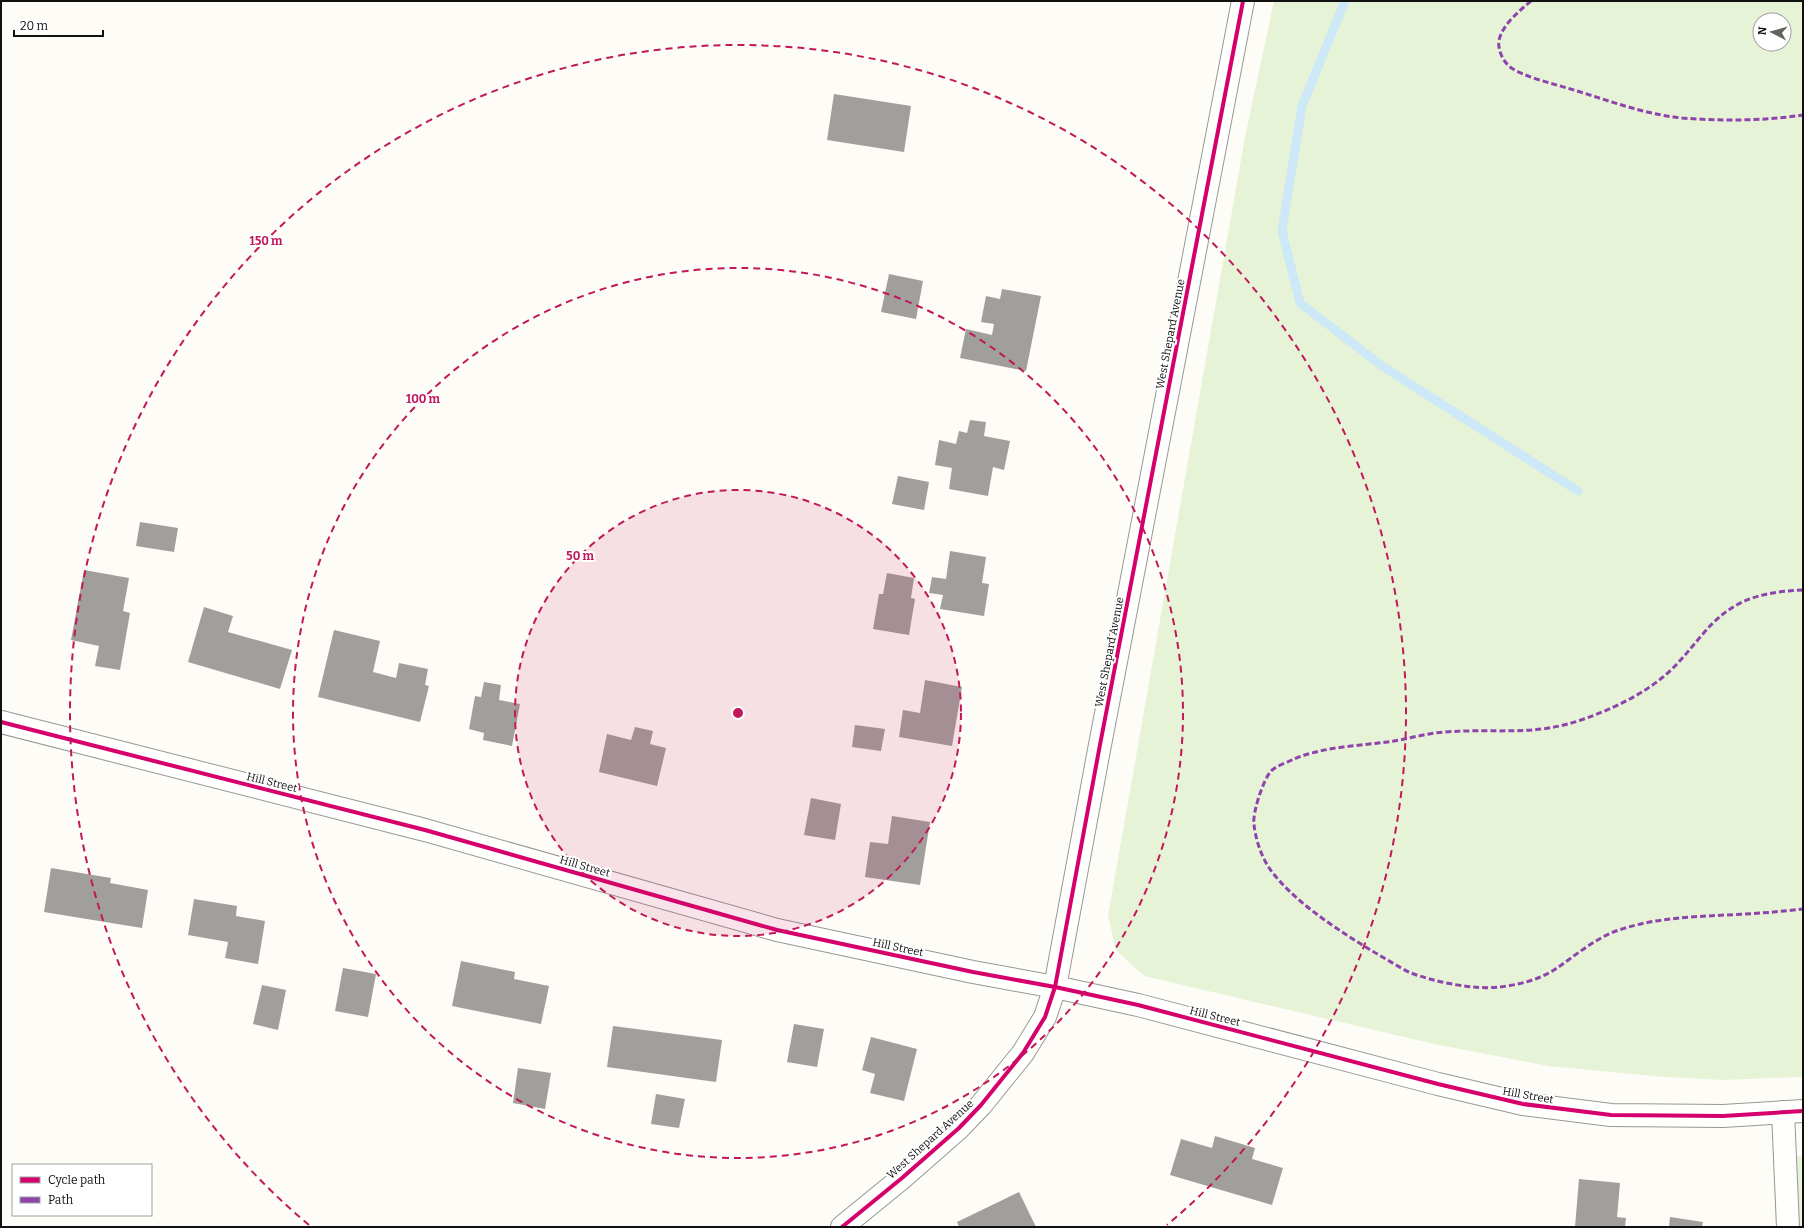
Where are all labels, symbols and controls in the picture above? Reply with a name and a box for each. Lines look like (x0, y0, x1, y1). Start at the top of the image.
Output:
scale bar (14, 12, 103, 38)
north arrow (1752, 12, 1792, 52)
text: 20 m (20, 19, 49, 33)
text: N (1756, 26, 1770, 36)
text: 150 m (250, 234, 283, 248)
street label: West Shepard Avenue (1153, 278, 1188, 390)
text: 100 m (406, 392, 441, 406)
text: 50 m (566, 549, 594, 563)
street label: West Shepard Avenue (1092, 596, 1127, 708)
centre of rings (731, 706, 745, 720)
street label: Hill Street (245, 770, 299, 795)
street label: Hill Street (558, 853, 611, 880)
street label: Hill Street (871, 936, 925, 959)
street label: Hill Street (1188, 1004, 1242, 1029)
street label: Hill Street (1501, 1085, 1554, 1106)
street label: West Shepard Avenue (884, 1097, 976, 1182)
legend (12, 1164, 152, 1216)
text: Cycle path (48, 1173, 106, 1187)
text: Path (48, 1193, 74, 1207)

